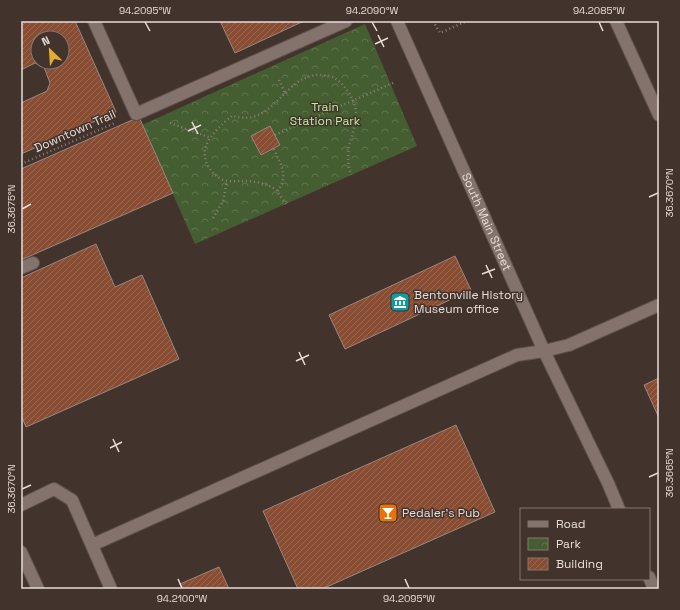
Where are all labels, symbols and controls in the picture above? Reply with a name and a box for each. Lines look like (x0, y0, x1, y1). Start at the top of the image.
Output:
text: 94.2095°W (119, 4, 171, 17)
text: 94.2090°W (346, 4, 398, 17)
text: 94.2085°W (573, 4, 625, 17)
north arrow (30, 30, 70, 70)
text: N (39, 33, 52, 49)
park label: Train Station Park (290, 99, 361, 129)
street label: Downtown Trail (32, 106, 118, 156)
text: 36.3670°N (663, 168, 676, 218)
street label: South Main Street (458, 171, 515, 273)
text: 36.3675°N (5, 185, 18, 233)
place label: Bentonville History Museum office (414, 287, 523, 317)
museum icon: Bentonville History Museum office (389, 291, 411, 313)
text: 36.3665°N (663, 448, 676, 498)
text: 36.3670°N (5, 464, 18, 514)
bar icon: Pedaler's Pub (377, 502, 399, 524)
place label: Pedaler's Pub (402, 505, 480, 521)
legend (520, 508, 650, 580)
text: Road (556, 516, 585, 532)
text: Park (556, 536, 581, 552)
text: Building (556, 556, 603, 572)
text: 94.2100°W (157, 592, 207, 605)
text: 94.2095°W (383, 592, 435, 605)

